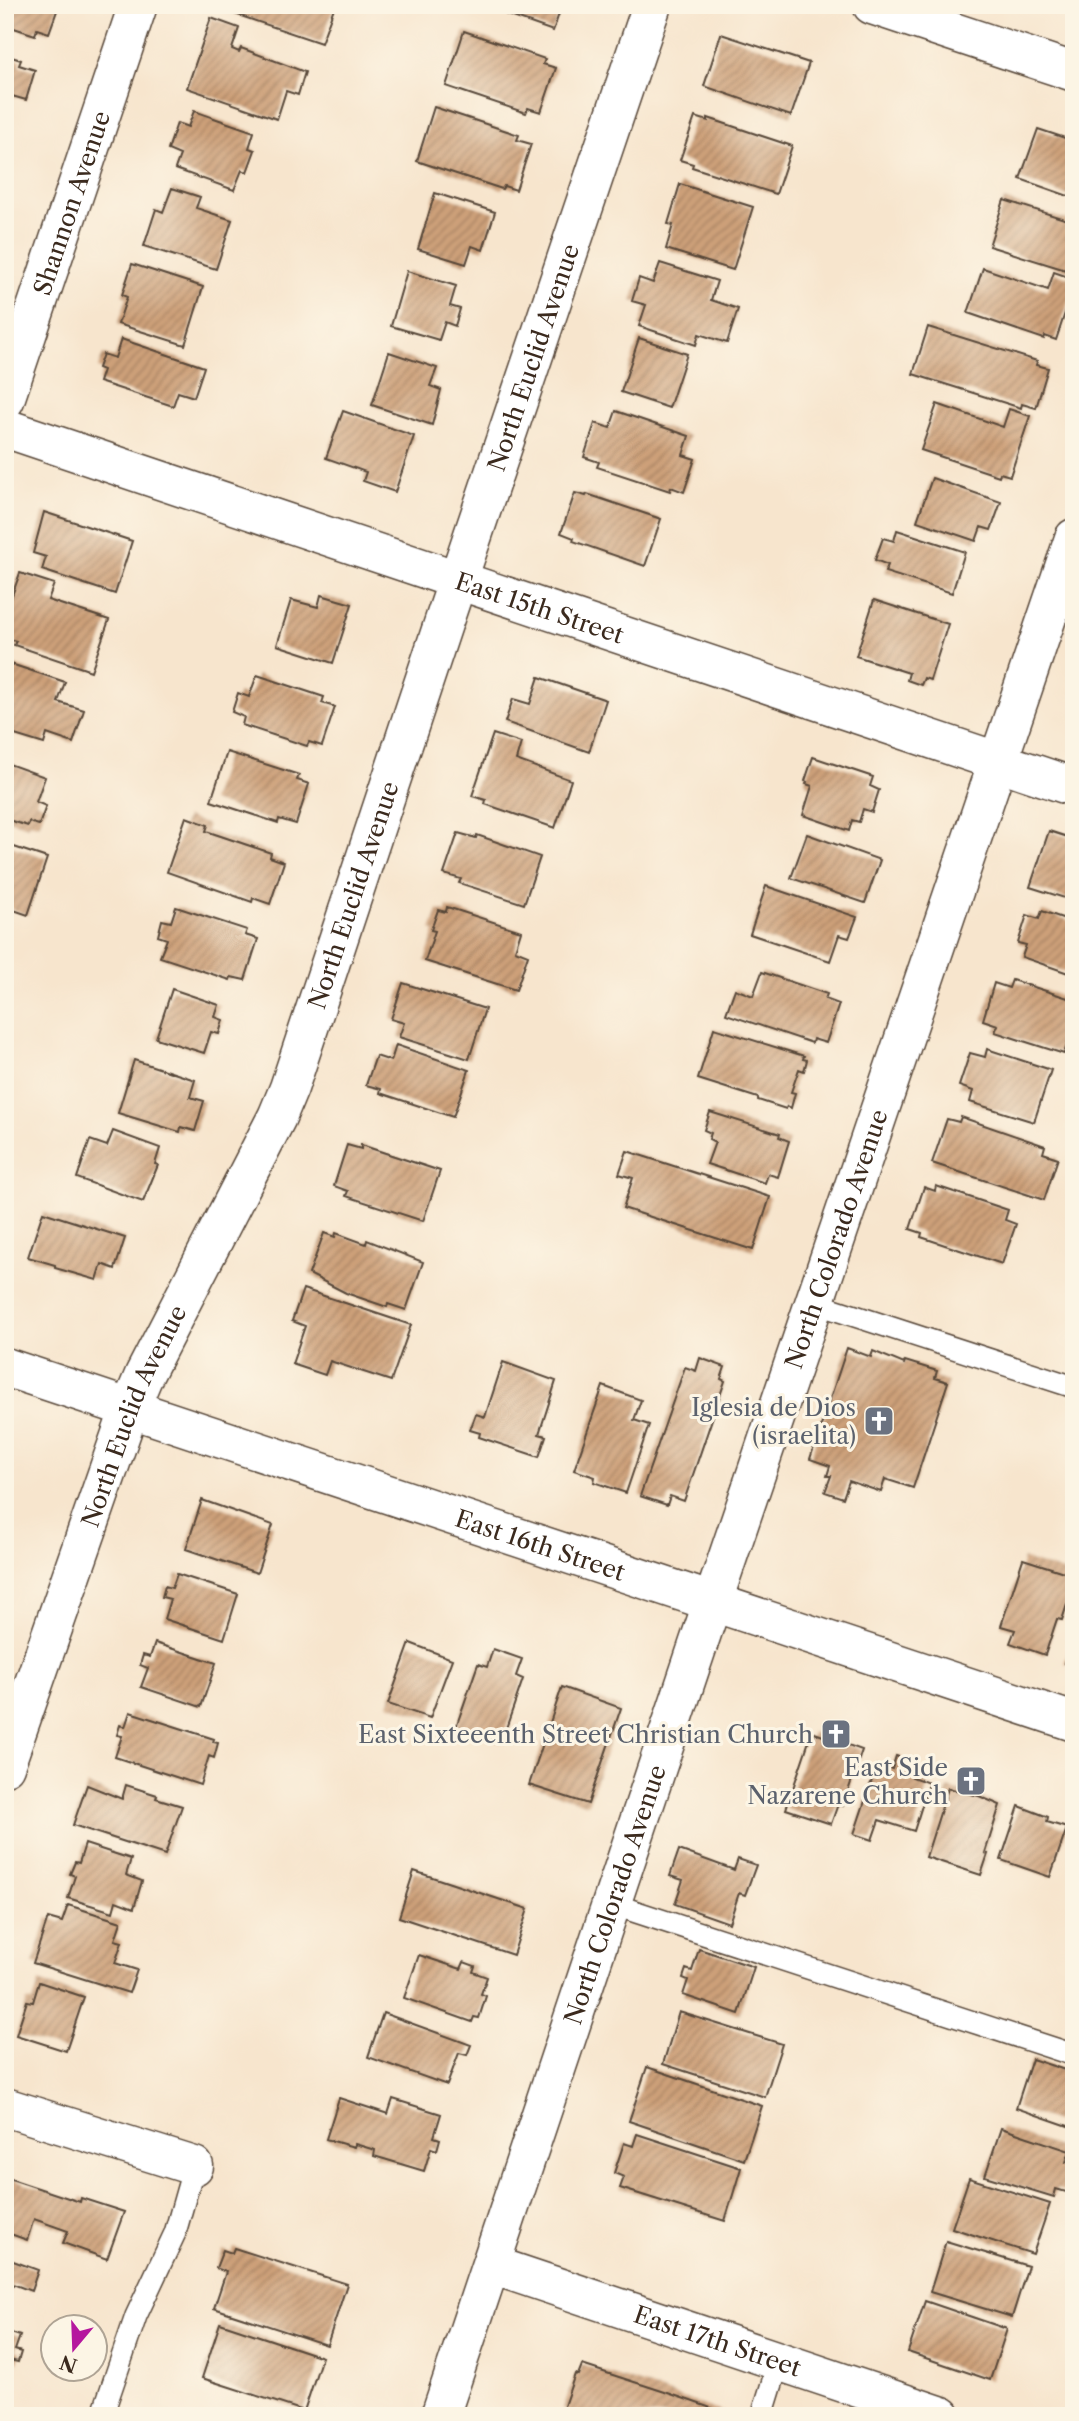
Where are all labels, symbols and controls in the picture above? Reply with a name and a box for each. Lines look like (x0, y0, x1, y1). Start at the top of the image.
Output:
street label: Shannon Avenue (27, 107, 116, 299)
street label: North Euclid Avenue (481, 240, 585, 475)
street label: East 15th Street (452, 566, 628, 649)
street label: North Euclid Avenue (302, 778, 404, 1012)
street label: North Colorado Avenue (779, 1105, 893, 1372)
street label: North Euclid Avenue (75, 1300, 192, 1531)
place label: Iglesia de Dios (israelita) (691, 1393, 856, 1450)
church icon: Iglesia de Dios (israelita) (862, 1404, 896, 1438)
street label: East 16th Street (452, 1503, 629, 1587)
church icon: East Sixteeenth Street Christian Church (819, 1717, 853, 1751)
place label: East Sixteeenth Street Christian Church (358, 1720, 813, 1749)
place label: East Side Nazarene Church (747, 1753, 948, 1810)
street label: North Colorado Avenue (558, 1761, 671, 2028)
church icon: East Side Nazarene Church (954, 1764, 988, 1798)
street label: East 17th Street (630, 2299, 805, 2382)
north arrow (38, 2312, 108, 2382)
text: N (57, 2350, 80, 2377)

